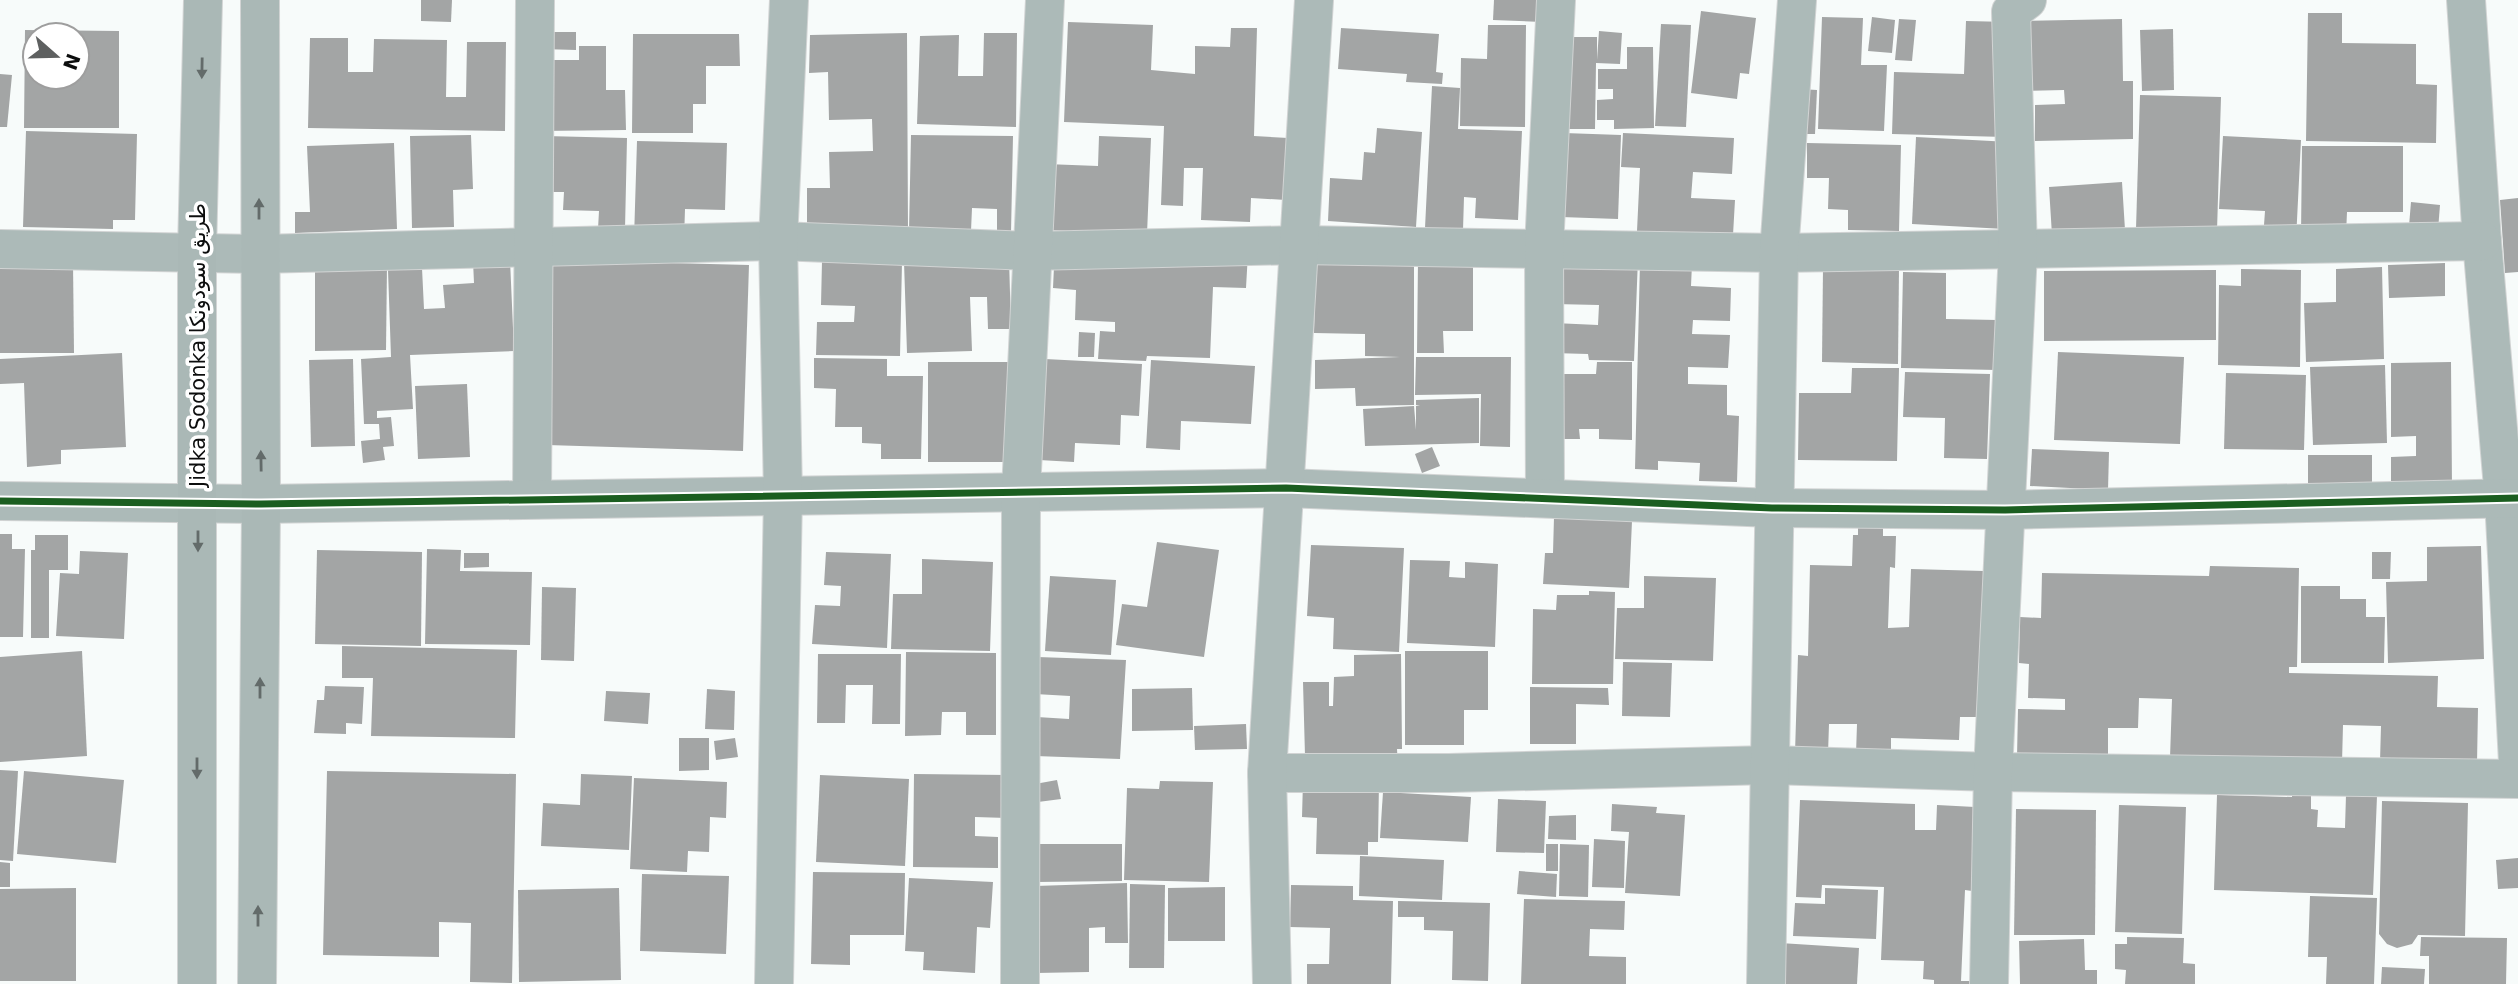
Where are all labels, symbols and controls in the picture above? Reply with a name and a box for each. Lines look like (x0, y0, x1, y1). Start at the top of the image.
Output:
north arrow (21, 21, 91, 91)
text: N (59, 51, 85, 73)
one-way arrow (196, 57, 207, 79)
one-way arrow (253, 198, 265, 220)
street label: Jidka Sodonka طريق سودونكا (186, 203, 210, 489)
one-way arrow (255, 450, 267, 472)
one-way arrow (192, 530, 204, 552)
one-way arrow (254, 677, 266, 699)
one-way arrow (191, 757, 203, 779)
one-way arrow (252, 905, 264, 927)

